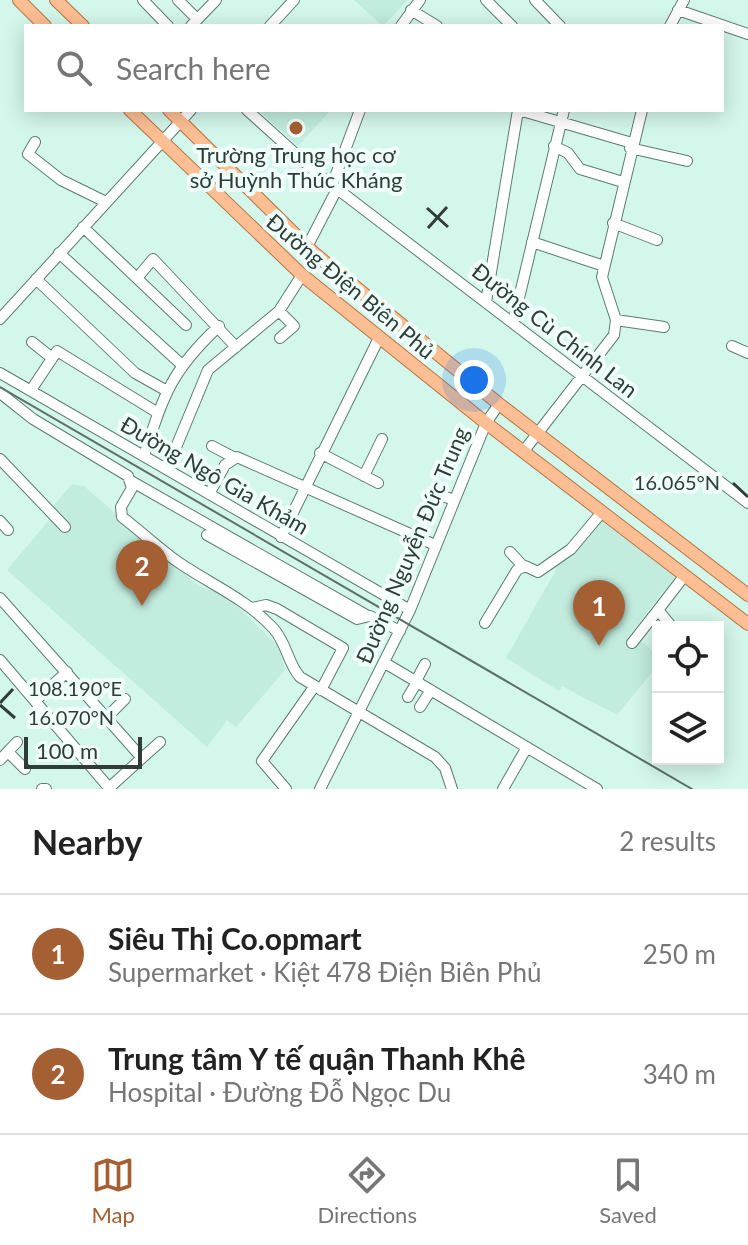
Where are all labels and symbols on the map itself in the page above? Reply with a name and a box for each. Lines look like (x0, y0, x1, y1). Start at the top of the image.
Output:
marker: Trường Trung học cơ sở Huỳnh Thúc Kháng (287, 119, 305, 137)
place label: Trường Trung học cơ sở Huỳnh Thúc Kháng (190, 141, 402, 193)
street label: Đường Điện Biên Phủ (261, 208, 441, 364)
street label: Đường Cù Chính Lan (467, 257, 643, 403)
your location (454, 360, 494, 400)
street label: Đường Ngô Gia Khảm (116, 410, 314, 540)
street label: Đường Nguyễn Đức Trung (350, 423, 474, 667)
text: 16.065°N (634, 470, 720, 494)
pin: 2 (116, 540, 168, 606)
pin: 1 (573, 580, 625, 646)
text: 108.190°E (28, 676, 122, 700)
text: 16.070°N (28, 705, 114, 729)
scale bar (24, 733, 142, 769)

